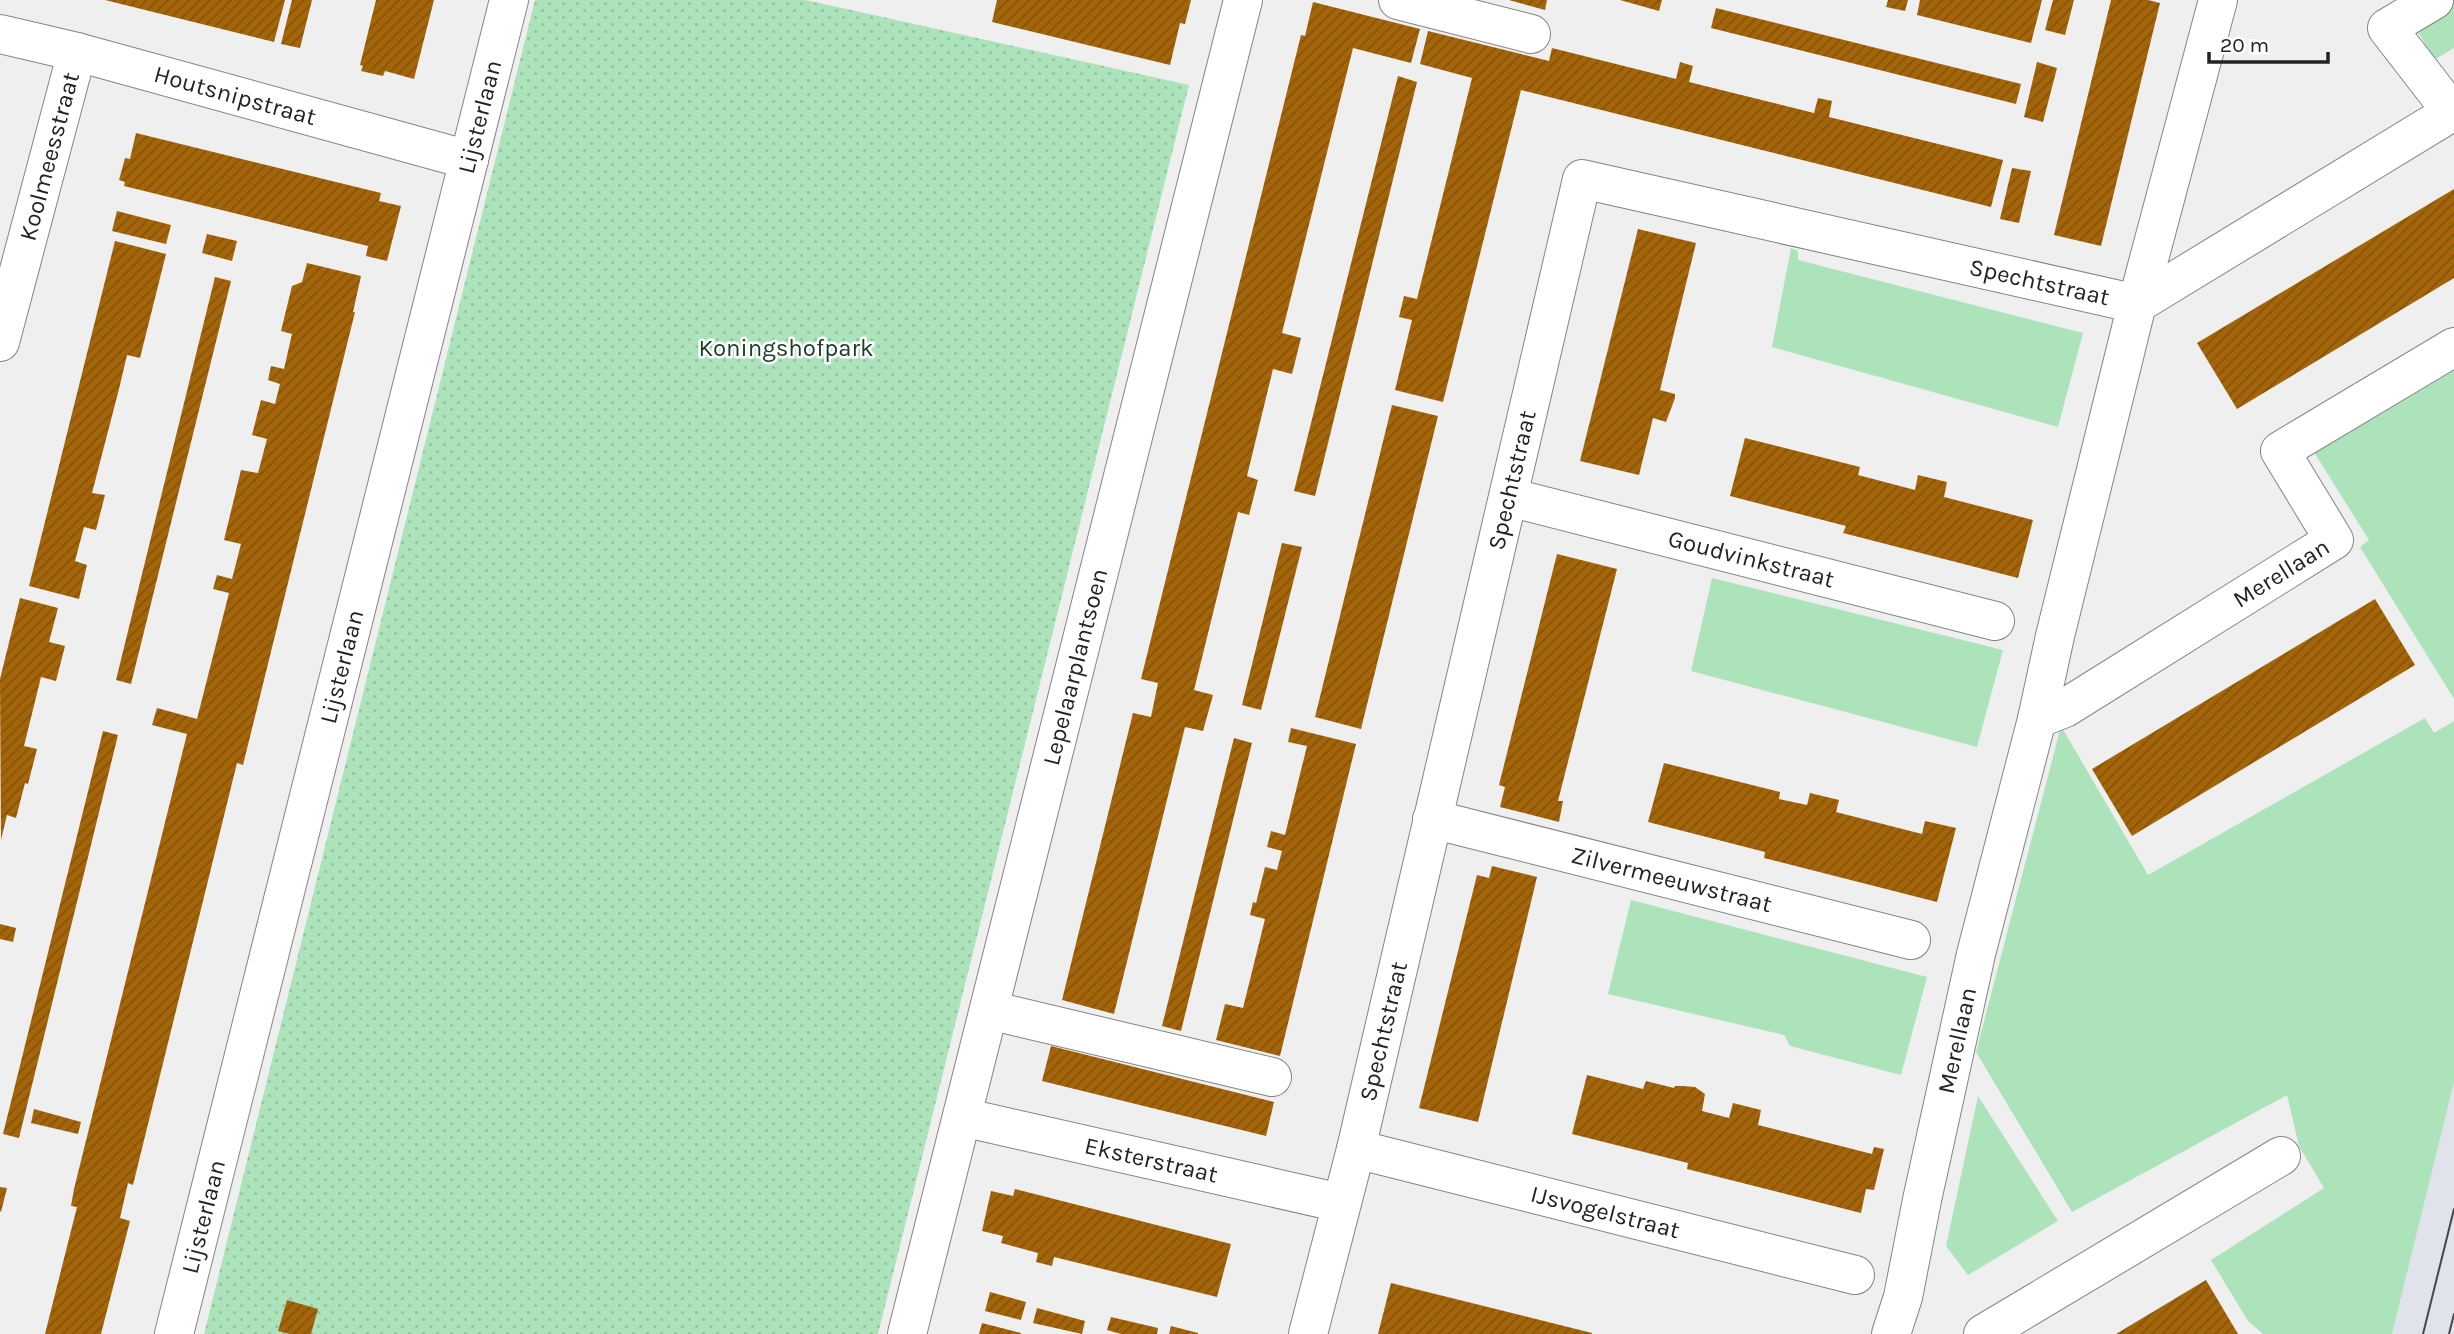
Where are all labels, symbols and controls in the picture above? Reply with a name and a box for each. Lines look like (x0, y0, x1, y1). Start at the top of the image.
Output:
scale bar (2209, 21, 2328, 65)
text: 20 m (2220, 33, 2269, 57)
street label: Lijsterlaan (452, 57, 507, 177)
street label: Houtsnipstraat (151, 60, 319, 131)
street label: Koolmeesstraat (14, 69, 85, 244)
street label: Spechtstraat (1967, 253, 2112, 311)
park label: Koningshofpark (698, 334, 874, 362)
street label: Spechtstraat (1482, 407, 1542, 553)
street label: Goudvinkstraat (1665, 524, 1837, 593)
street label: Merellaan (2228, 532, 2334, 613)
street label: Lepelaarplantsoen (1037, 566, 1113, 768)
street label: Lijsterlaan (314, 607, 369, 727)
street label: Zilvermeeuwstraat (1568, 841, 1775, 918)
street label: Spechtstraat (1354, 959, 1413, 1104)
street label: Merellaan (1932, 985, 1982, 1096)
street label: Eksterstraat (1082, 1131, 1220, 1189)
street label: Lijsterlaan (176, 1157, 231, 1276)
street label: IJsvogelstraat (1528, 1180, 1683, 1244)

